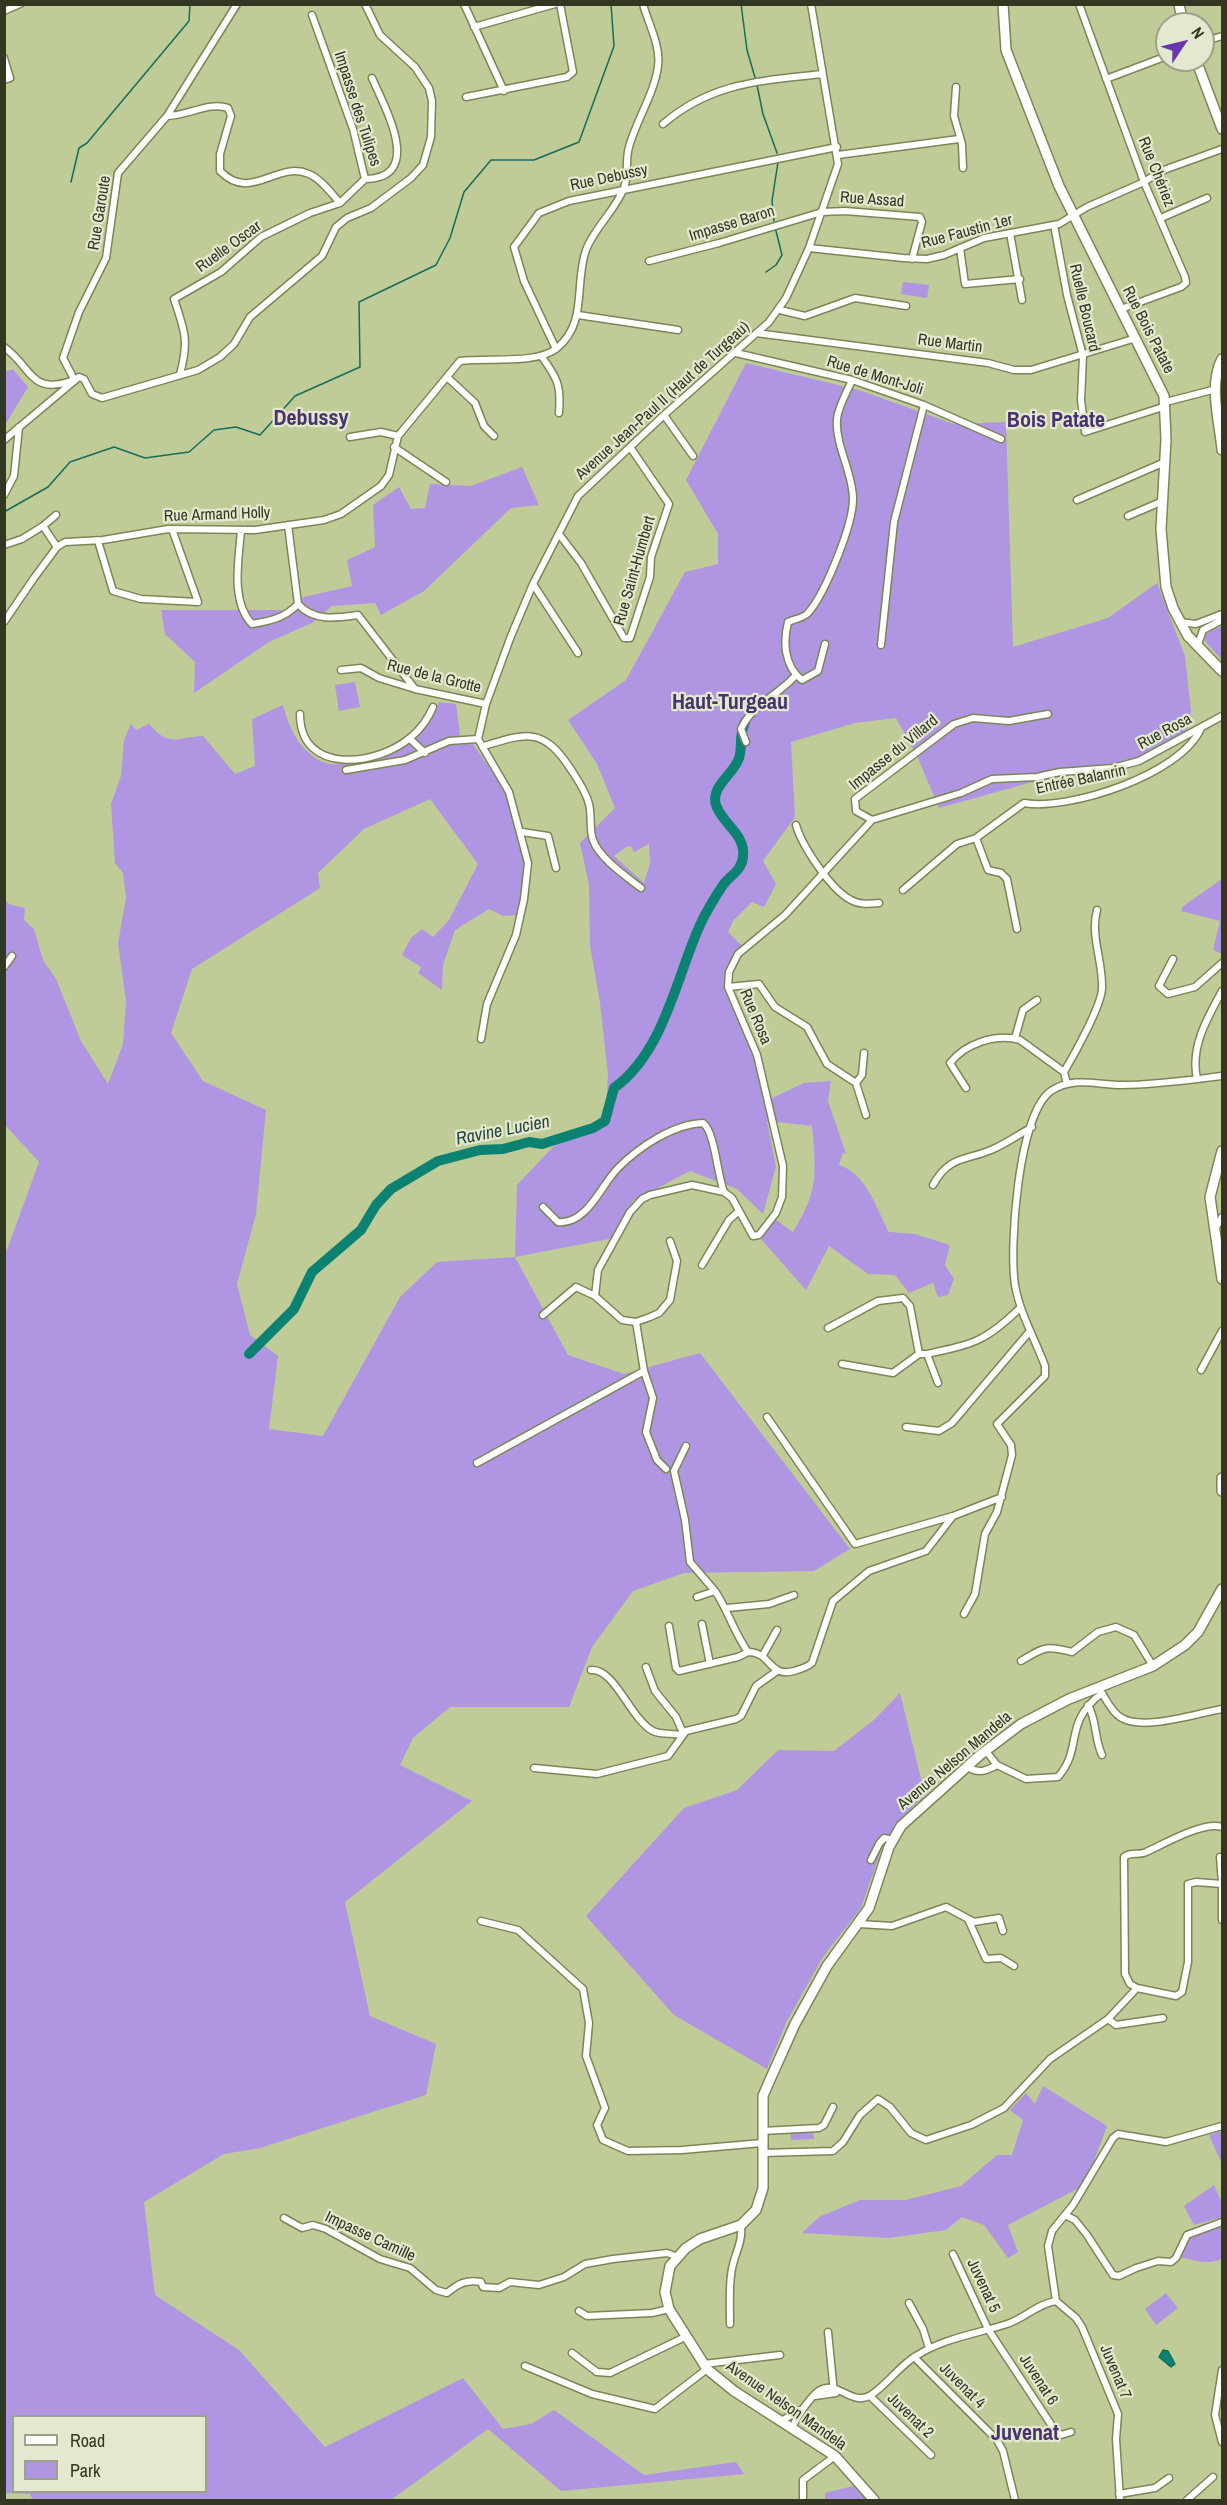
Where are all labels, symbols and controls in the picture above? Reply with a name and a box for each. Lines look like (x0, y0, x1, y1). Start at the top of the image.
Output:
north arrow (1155, 12, 1215, 72)
text: N (1186, 23, 1210, 43)
street label: Impasse des Tulipes (329, 49, 385, 169)
street label: Rue Chériez (1133, 134, 1179, 210)
street label: Rue Debussy (568, 160, 650, 196)
street label: Rue Garoute (85, 174, 115, 252)
street label: Rue Assad (839, 188, 905, 212)
street label: Impasse Baron (687, 202, 777, 246)
street label: Rue Faustin 1er (919, 211, 1015, 253)
street label: Ruelle Oscar (193, 217, 265, 277)
street label: Ruelle Boucard (1065, 262, 1103, 354)
street label: Rue Bois Patate (1118, 283, 1178, 377)
street label: Avenue Jean-Paul II (Haut de Turgeau) (572, 318, 754, 484)
street label: Rue Martin (917, 331, 983, 357)
street label: Rue de Mont-Joli (824, 352, 926, 400)
district label: Debussy (273, 406, 349, 432)
district label: Bois Patate (1007, 408, 1105, 434)
street label: Rue Armand Holly (163, 504, 271, 526)
street label: Rue Saint-Humbert (610, 514, 660, 628)
street label: Rue de la Grotte (385, 656, 483, 698)
district label: Haut-Turgeau (672, 690, 788, 716)
street label: Rue Rosa (1135, 710, 1195, 754)
street label: Impasse du Villard (846, 711, 942, 795)
street label: Entrée Balanrin (1034, 761, 1128, 799)
street label: Rue Rosa (735, 986, 775, 1048)
water label: Ravine Lucien (454, 1111, 552, 1151)
street label: Avenue Nelson Mandela (894, 1708, 1016, 1814)
street label: Impasse Camille (322, 2208, 418, 2266)
street label: Juvenat 5 (962, 2256, 1004, 2316)
street label: Juvenat 7 (1095, 2342, 1135, 2402)
street label: Juvenat 6 (1014, 2351, 1062, 2409)
street label: Avenue Nelson Mandela (722, 2357, 850, 2455)
street label: Juvenat 4 (935, 2359, 989, 2413)
street label: Juvenat 2 (883, 2389, 937, 2443)
legend (12, 2415, 207, 2493)
district label: Juvenat (991, 2421, 1059, 2447)
text: Road (70, 2428, 105, 2453)
text: Park (70, 2458, 100, 2483)

